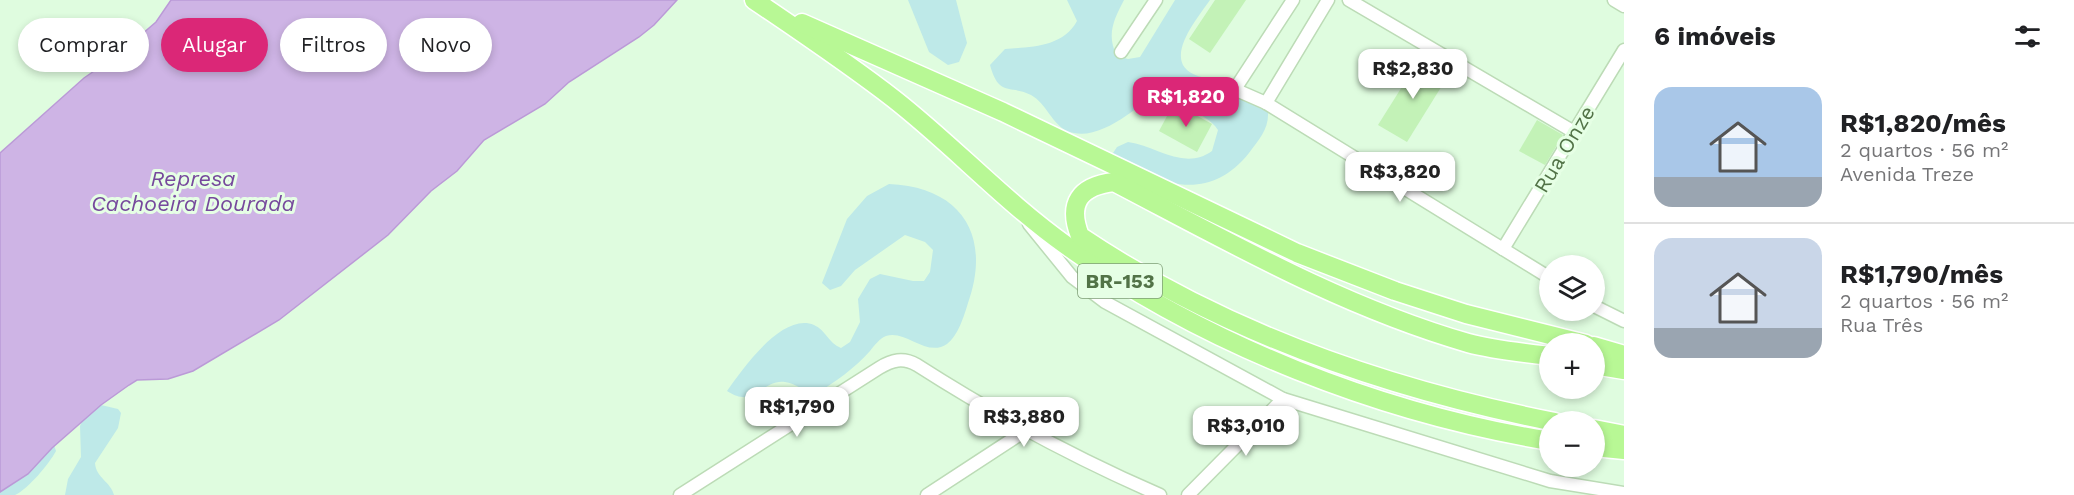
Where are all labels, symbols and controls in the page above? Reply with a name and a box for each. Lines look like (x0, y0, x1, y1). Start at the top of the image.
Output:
chip: Comprar (18, 18, 149, 72)
chip: Alugar (161, 18, 268, 72)
chip: Filtros (280, 18, 387, 72)
chip: Novo (399, 18, 492, 72)
icon: filters (2011, 20, 2044, 53)
text: 6 imóveis (1654, 21, 1776, 51)
pin: R$2,830 (1358, 49, 1468, 100)
text: R$2,830 (1372, 56, 1454, 80)
pin: R$1,820 (1131, 77, 1241, 128)
text: R$1,820 (1147, 84, 1225, 108)
street label: Rua Onze (1528, 101, 1600, 197)
text: R$1,820/mês (1840, 108, 2006, 138)
icon: home (1702, 111, 1774, 183)
text: 2 quartos · 56 m² (1840, 138, 2008, 162)
pin: R$3,820 (1345, 152, 1455, 203)
text: R$3,820 (1359, 159, 1441, 183)
text: Avenida Treze (1840, 162, 1974, 186)
water label: Represa Cachoeira Dourada (91, 166, 295, 216)
map controls (1539, 255, 1605, 477)
button: layers (1539, 255, 1605, 321)
text: R$1,790/mês (1840, 259, 2003, 289)
icon: home (1702, 262, 1774, 334)
road number: BR-153 (1078, 264, 1162, 298)
text: 2 quartos · 56 m² (1840, 289, 2008, 313)
text: Rua Três (1840, 313, 1923, 337)
button: + (1539, 333, 1605, 399)
pin: R$1,790 (742, 387, 852, 438)
text: R$1,790 (759, 394, 835, 418)
pin: R$3,880 (969, 397, 1079, 448)
text: R$3,880 (983, 404, 1065, 428)
pin: R$3,010 (1191, 406, 1301, 457)
button: − (1539, 411, 1605, 477)
text: R$3,010 (1207, 413, 1285, 437)

